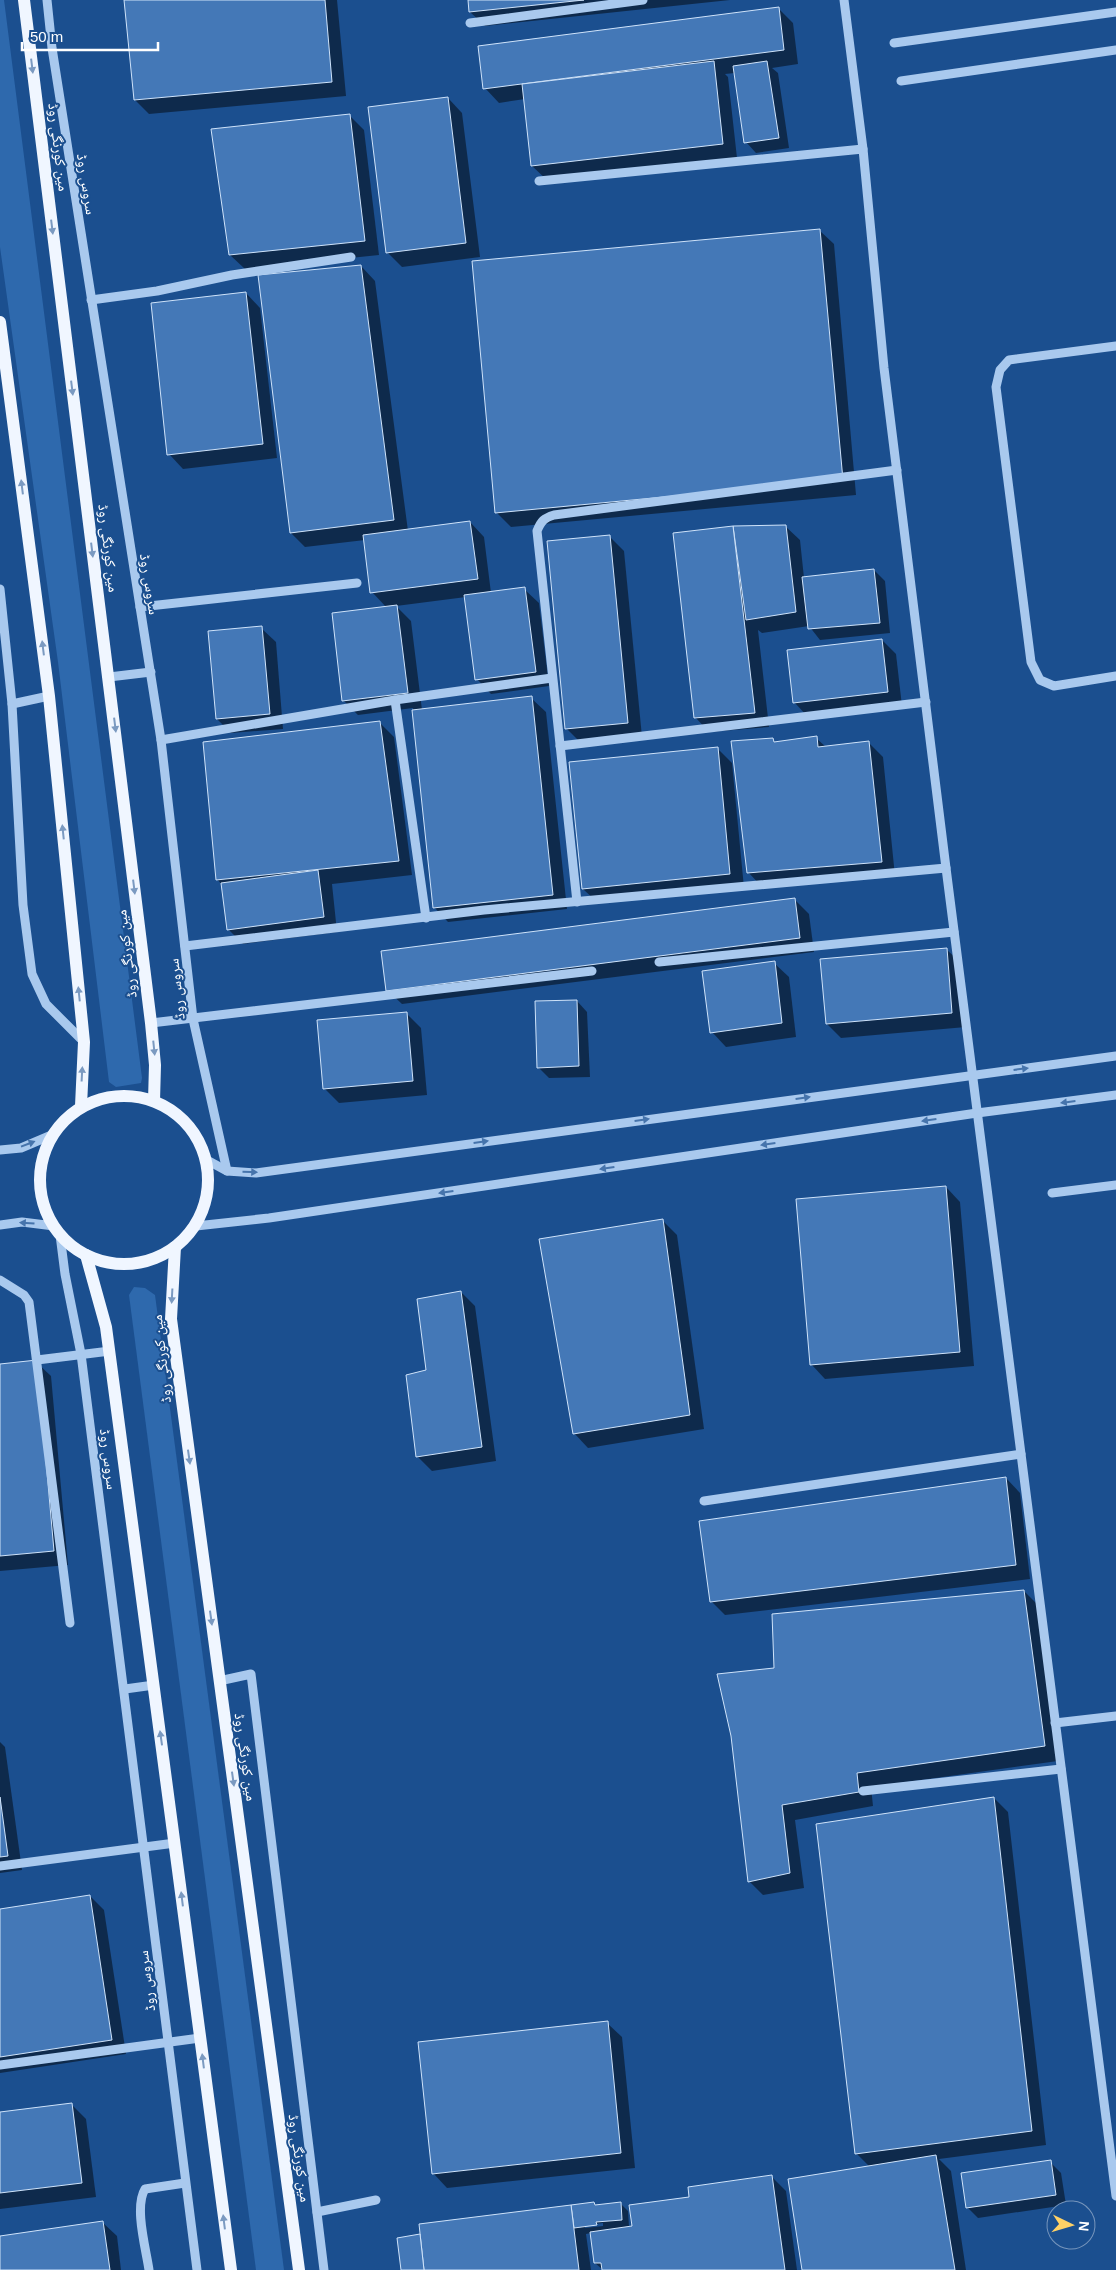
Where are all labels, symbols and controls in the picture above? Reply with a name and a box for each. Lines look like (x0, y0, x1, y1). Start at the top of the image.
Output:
scale bar (22, 20, 159, 52)
text: 50 m (30, 28, 63, 45)
one-way arrow (28, 58, 36, 74)
street label: مین کورنگی روڈ (43, 102, 73, 192)
street label: سروس روڈ (72, 152, 100, 216)
one-way arrow (48, 219, 56, 235)
one-way arrow (68, 381, 76, 397)
one-way arrow (18, 478, 26, 494)
street label: مین کورنگی روڈ (93, 503, 123, 593)
one-way arrow (89, 542, 97, 558)
street label: سروس روڈ (135, 552, 163, 616)
one-way arrow (39, 640, 47, 656)
one-way arrow (111, 718, 119, 734)
one-way arrow (59, 824, 67, 840)
one-way arrow (130, 879, 138, 895)
street label: مین کورنگی روڈ (112, 909, 142, 999)
street label: سروس روڈ (164, 957, 190, 1020)
one-way arrow (75, 985, 83, 1001)
one-way arrow (150, 1040, 158, 1056)
one-way arrow (1014, 1064, 1030, 1072)
one-way arrow (78, 1066, 86, 1082)
one-way arrow (795, 1094, 811, 1102)
one-way arrow (1059, 1098, 1075, 1106)
one-way arrow (634, 1116, 650, 1124)
one-way arrow (920, 1117, 936, 1125)
one-way arrow (473, 1138, 489, 1146)
one-way arrow (21, 1140, 35, 1148)
one-way arrow (760, 1141, 776, 1149)
one-way arrow (599, 1164, 615, 1172)
one-way arrow (243, 1169, 259, 1177)
one-way arrow (438, 1188, 454, 1196)
one-way arrow (19, 1219, 35, 1227)
one-way arrow (168, 1288, 176, 1304)
street label: مین کورنگی روڈ (148, 1314, 176, 1404)
street label: سروس روڈ (95, 1428, 121, 1491)
one-way arrow (186, 1449, 194, 1465)
one-way arrow (207, 1610, 215, 1626)
street label: مین کورنگی روڈ (229, 1712, 261, 1803)
one-way arrow (157, 1730, 165, 1746)
one-way arrow (229, 1772, 237, 1788)
one-way arrow (178, 1891, 186, 1907)
street label: سروس روڈ (134, 1949, 160, 2012)
one-way arrow (199, 2052, 207, 2068)
street label: مین کورنگی روڈ (283, 2113, 315, 2204)
north arrow (1046, 2200, 1096, 2250)
one-way arrow (220, 2213, 228, 2229)
text: N (1076, 2220, 1092, 2232)

